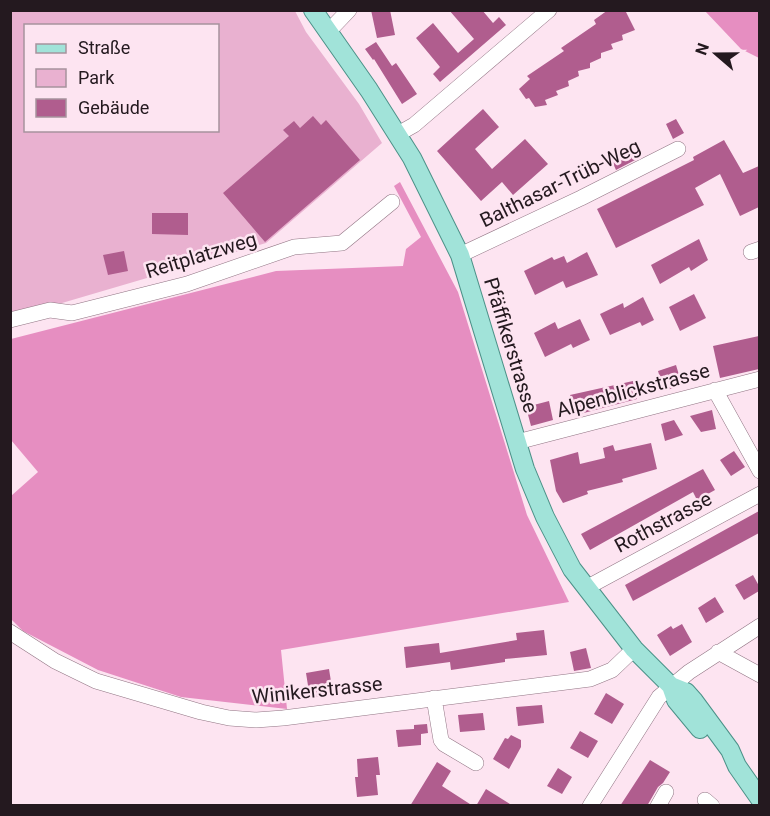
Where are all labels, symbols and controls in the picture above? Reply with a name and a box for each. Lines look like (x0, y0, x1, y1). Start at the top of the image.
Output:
legend (24, 24, 219, 132)
north arrow (686, 24, 746, 84)
text: Straße (78, 37, 130, 58)
text: N (692, 40, 713, 58)
text: Park (78, 67, 115, 88)
text: Gebäude (78, 97, 149, 118)
street label: Balthasar-Trüb-Weg (476, 134, 644, 232)
street label: Reitplatzweg (143, 227, 259, 283)
street label: Pfäffikerstrasse (479, 274, 543, 416)
street label: Alpenblickstrasse (554, 358, 712, 422)
street label: Rothstrasse (610, 486, 716, 558)
street label: Winikerstrasse (250, 671, 384, 709)

